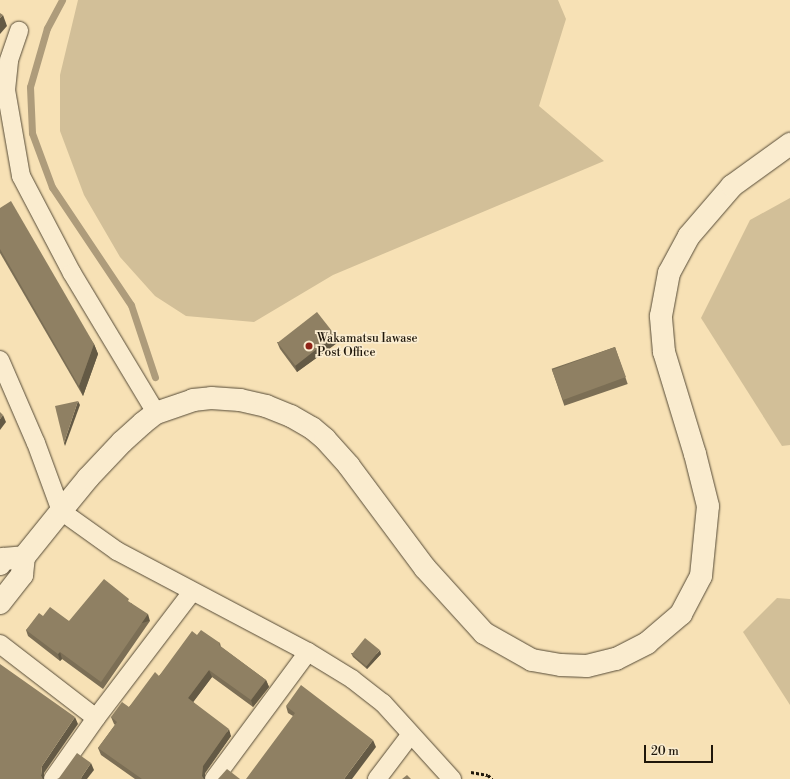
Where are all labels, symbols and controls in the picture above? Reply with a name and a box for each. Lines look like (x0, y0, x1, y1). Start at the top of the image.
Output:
place label: Wakamatsu Iawase Post Office (317, 332, 418, 360)
marker: Wakamatsu Iawase Post Office (304, 341, 314, 351)
scale bar (646, 737, 715, 763)
text: 20 m (651, 744, 679, 759)

